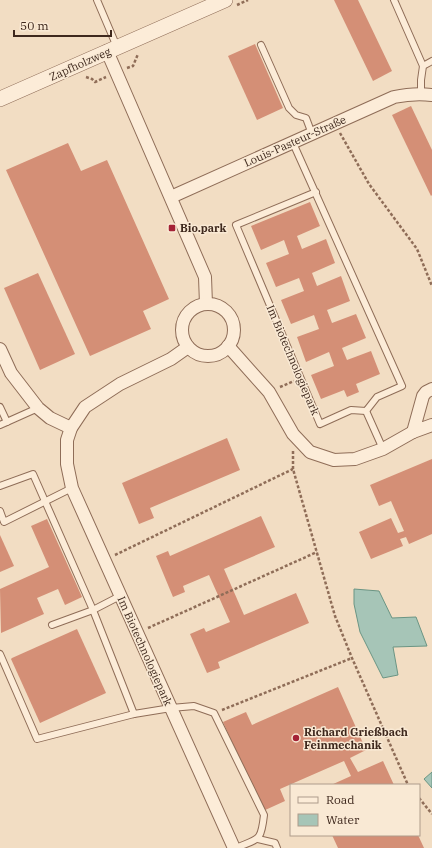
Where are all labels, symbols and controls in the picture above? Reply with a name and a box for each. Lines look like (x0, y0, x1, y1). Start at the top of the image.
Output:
scale bar (14, 12, 111, 38)
text: 50 m (20, 18, 49, 33)
street label: Zapfholzweg (47, 44, 113, 84)
street label: Louis-Pasteur-Straße (242, 112, 348, 170)
place label: Bio.park (180, 221, 226, 235)
marker: Bio.park (167, 223, 177, 233)
street label: Im Biotechnologiepark (263, 303, 323, 418)
street label: Im Biotechnologiepark (115, 594, 176, 708)
place label: Richard Grießbach Feinmechanik (304, 725, 408, 752)
marker: Richard Grießbach Feinmechanik (291, 733, 301, 743)
legend (290, 784, 420, 836)
text: Road (326, 792, 355, 807)
text: Water (326, 812, 360, 827)

